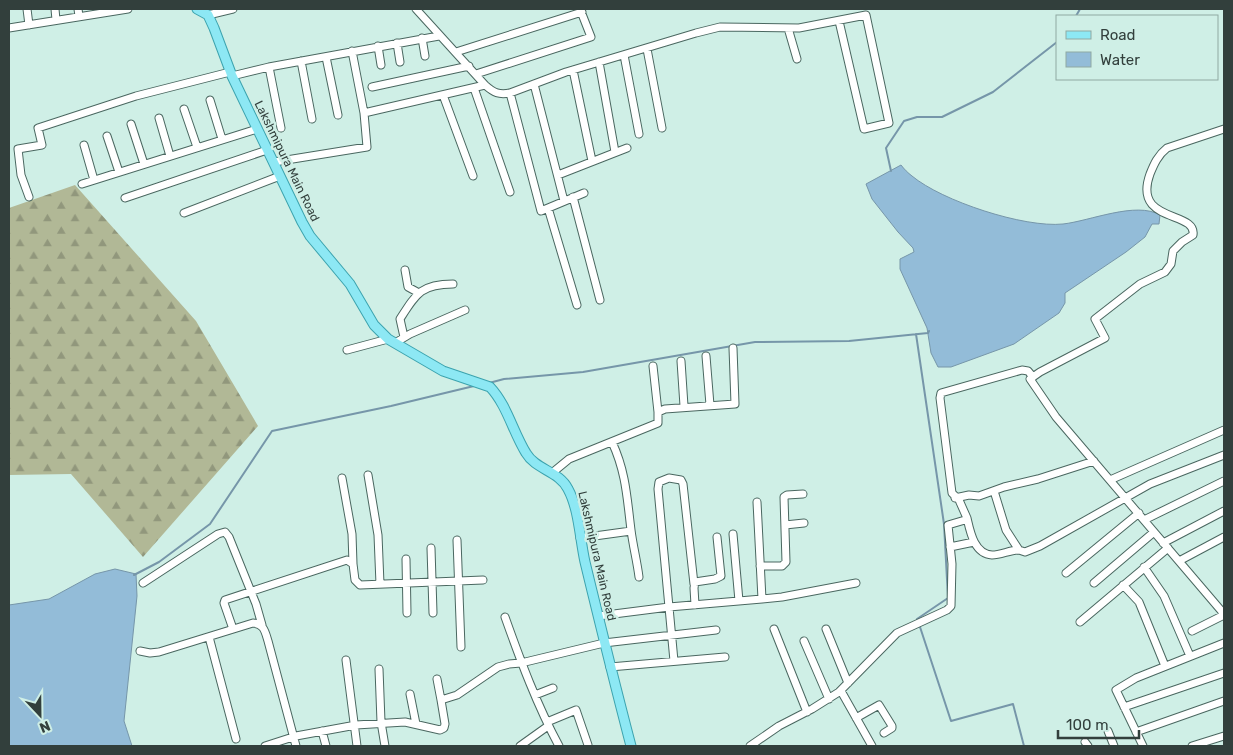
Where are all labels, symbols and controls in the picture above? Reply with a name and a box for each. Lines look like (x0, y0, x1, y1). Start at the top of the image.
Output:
legend (1056, 15, 1218, 80)
text: Road (1100, 26, 1136, 44)
text: Water (1100, 51, 1140, 69)
street label: Lakshmipura Main Road (252, 98, 322, 224)
street label: Lakshmipura Main Road (575, 490, 619, 622)
north arrow (15, 690, 65, 740)
scale bar (1058, 708, 1139, 740)
text: 100 m (1066, 716, 1108, 734)
text: N (37, 717, 53, 736)

